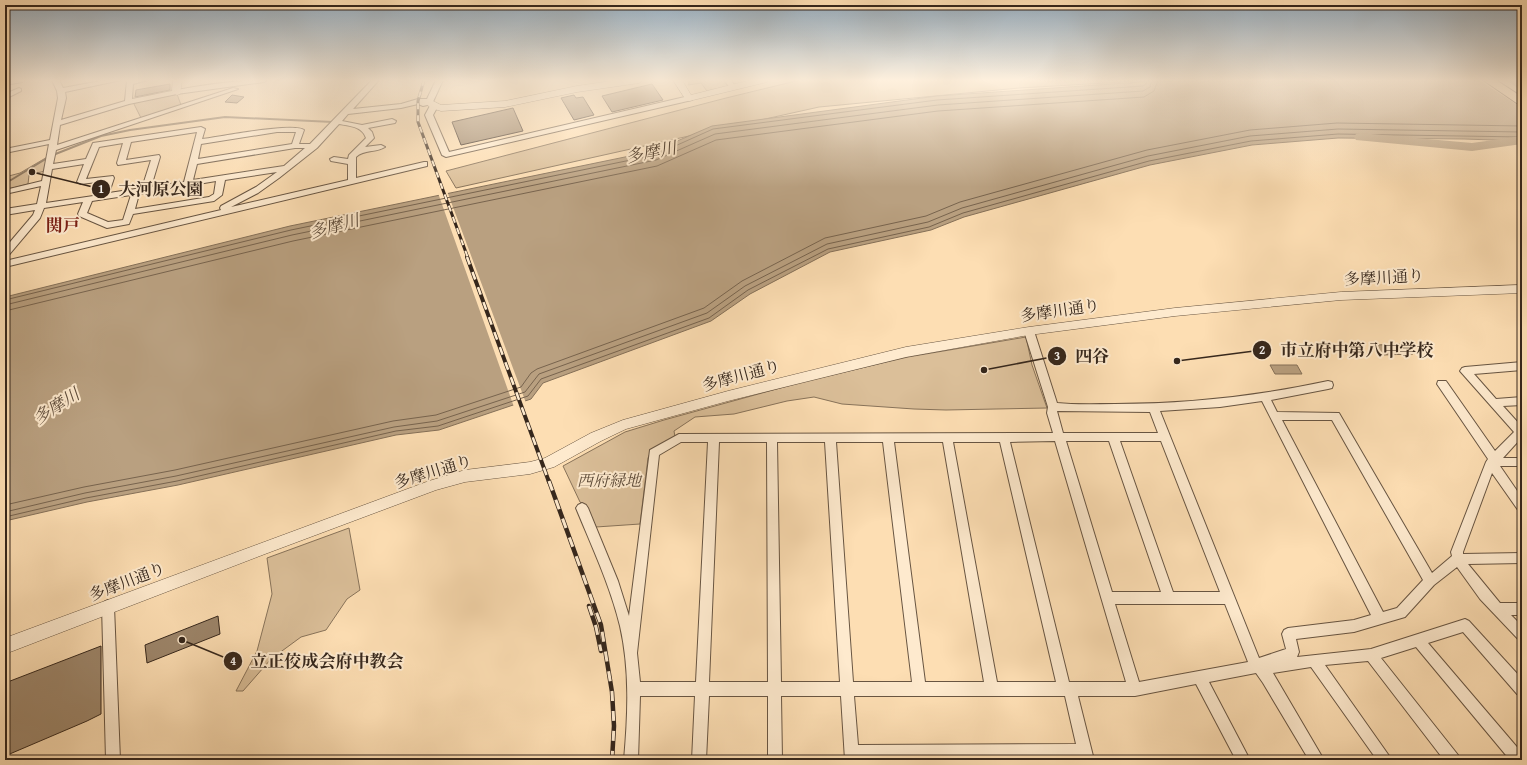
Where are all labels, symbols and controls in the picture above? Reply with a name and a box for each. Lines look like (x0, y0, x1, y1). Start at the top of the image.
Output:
water label: 多摩川 (623, 134, 680, 169)
callout: 大河原公園 (91, 175, 212, 204)
text: 大河原公園 (119, 176, 204, 201)
text: 1 (98, 180, 104, 197)
water label: 多摩川 (306, 206, 364, 244)
district label: 関戸 (46, 212, 80, 237)
street label: 多摩川通り (1343, 263, 1425, 291)
street label: 多摩川通り (1019, 293, 1101, 327)
callout: 市立府中第八中学校 (1252, 336, 1441, 365)
text: 市立府中第八中学校 (1281, 337, 1434, 362)
callout: 四谷 (1047, 341, 1117, 370)
text: 2 (1259, 341, 1265, 358)
text: 四谷 (1075, 343, 1109, 368)
text: 3 (1054, 347, 1060, 364)
street label: 多摩川通り (699, 353, 783, 397)
water label: 多摩川 (28, 380, 86, 430)
street label: 多摩川通り (391, 448, 475, 494)
park label: 西府緑地 (577, 468, 643, 492)
street label: 多摩川通り (85, 555, 169, 607)
callout: 立正佼成会府中教会 (223, 647, 412, 676)
text: 立正佼成会府中教会 (251, 648, 404, 673)
text: 4 (230, 652, 236, 669)

